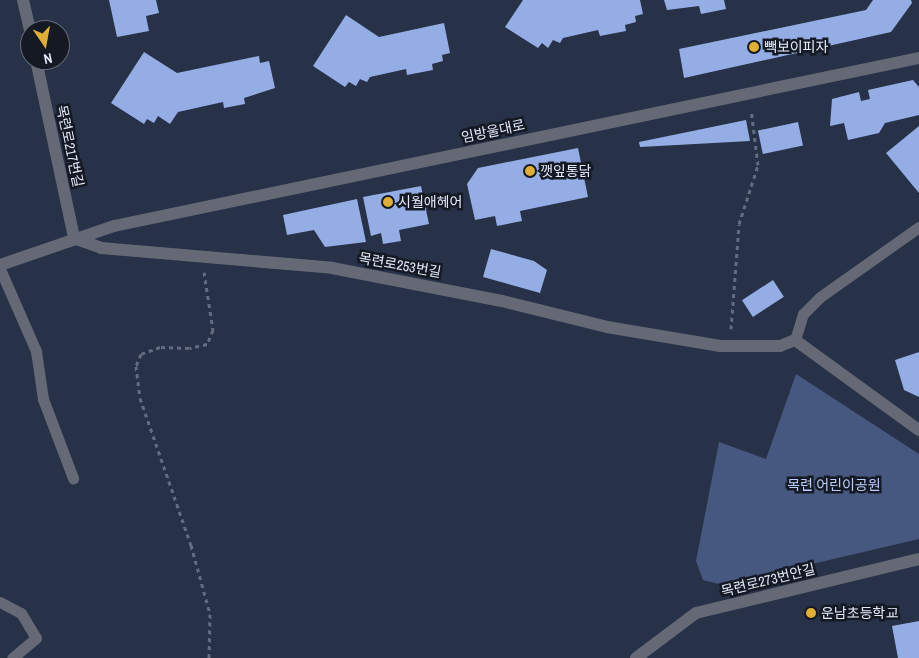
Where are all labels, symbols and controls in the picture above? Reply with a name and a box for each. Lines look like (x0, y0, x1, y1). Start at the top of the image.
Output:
north arrow (20, 20, 70, 70)
place label: 빽보이피자 (764, 39, 828, 55)
marker: 빽보이피자 (748, 41, 760, 53)
text: N (42, 49, 54, 68)
street label: 목련로217번길 (53, 103, 87, 189)
street label: 임방울대로 (460, 116, 526, 146)
place label: 깻잎통닭 (540, 163, 592, 179)
marker: 깻잎통닭 (524, 165, 536, 177)
place label: 시월애헤어 (398, 194, 462, 210)
marker: 시월애헤어 (382, 196, 394, 208)
street label: 목련로253번길 (357, 249, 443, 281)
park label: 목련 어린이공원 (787, 477, 881, 493)
street label: 목련로273번안길 (719, 560, 817, 600)
place label: 운남초등학교 (821, 605, 898, 621)
marker: 운남초등학교 (805, 607, 817, 619)

